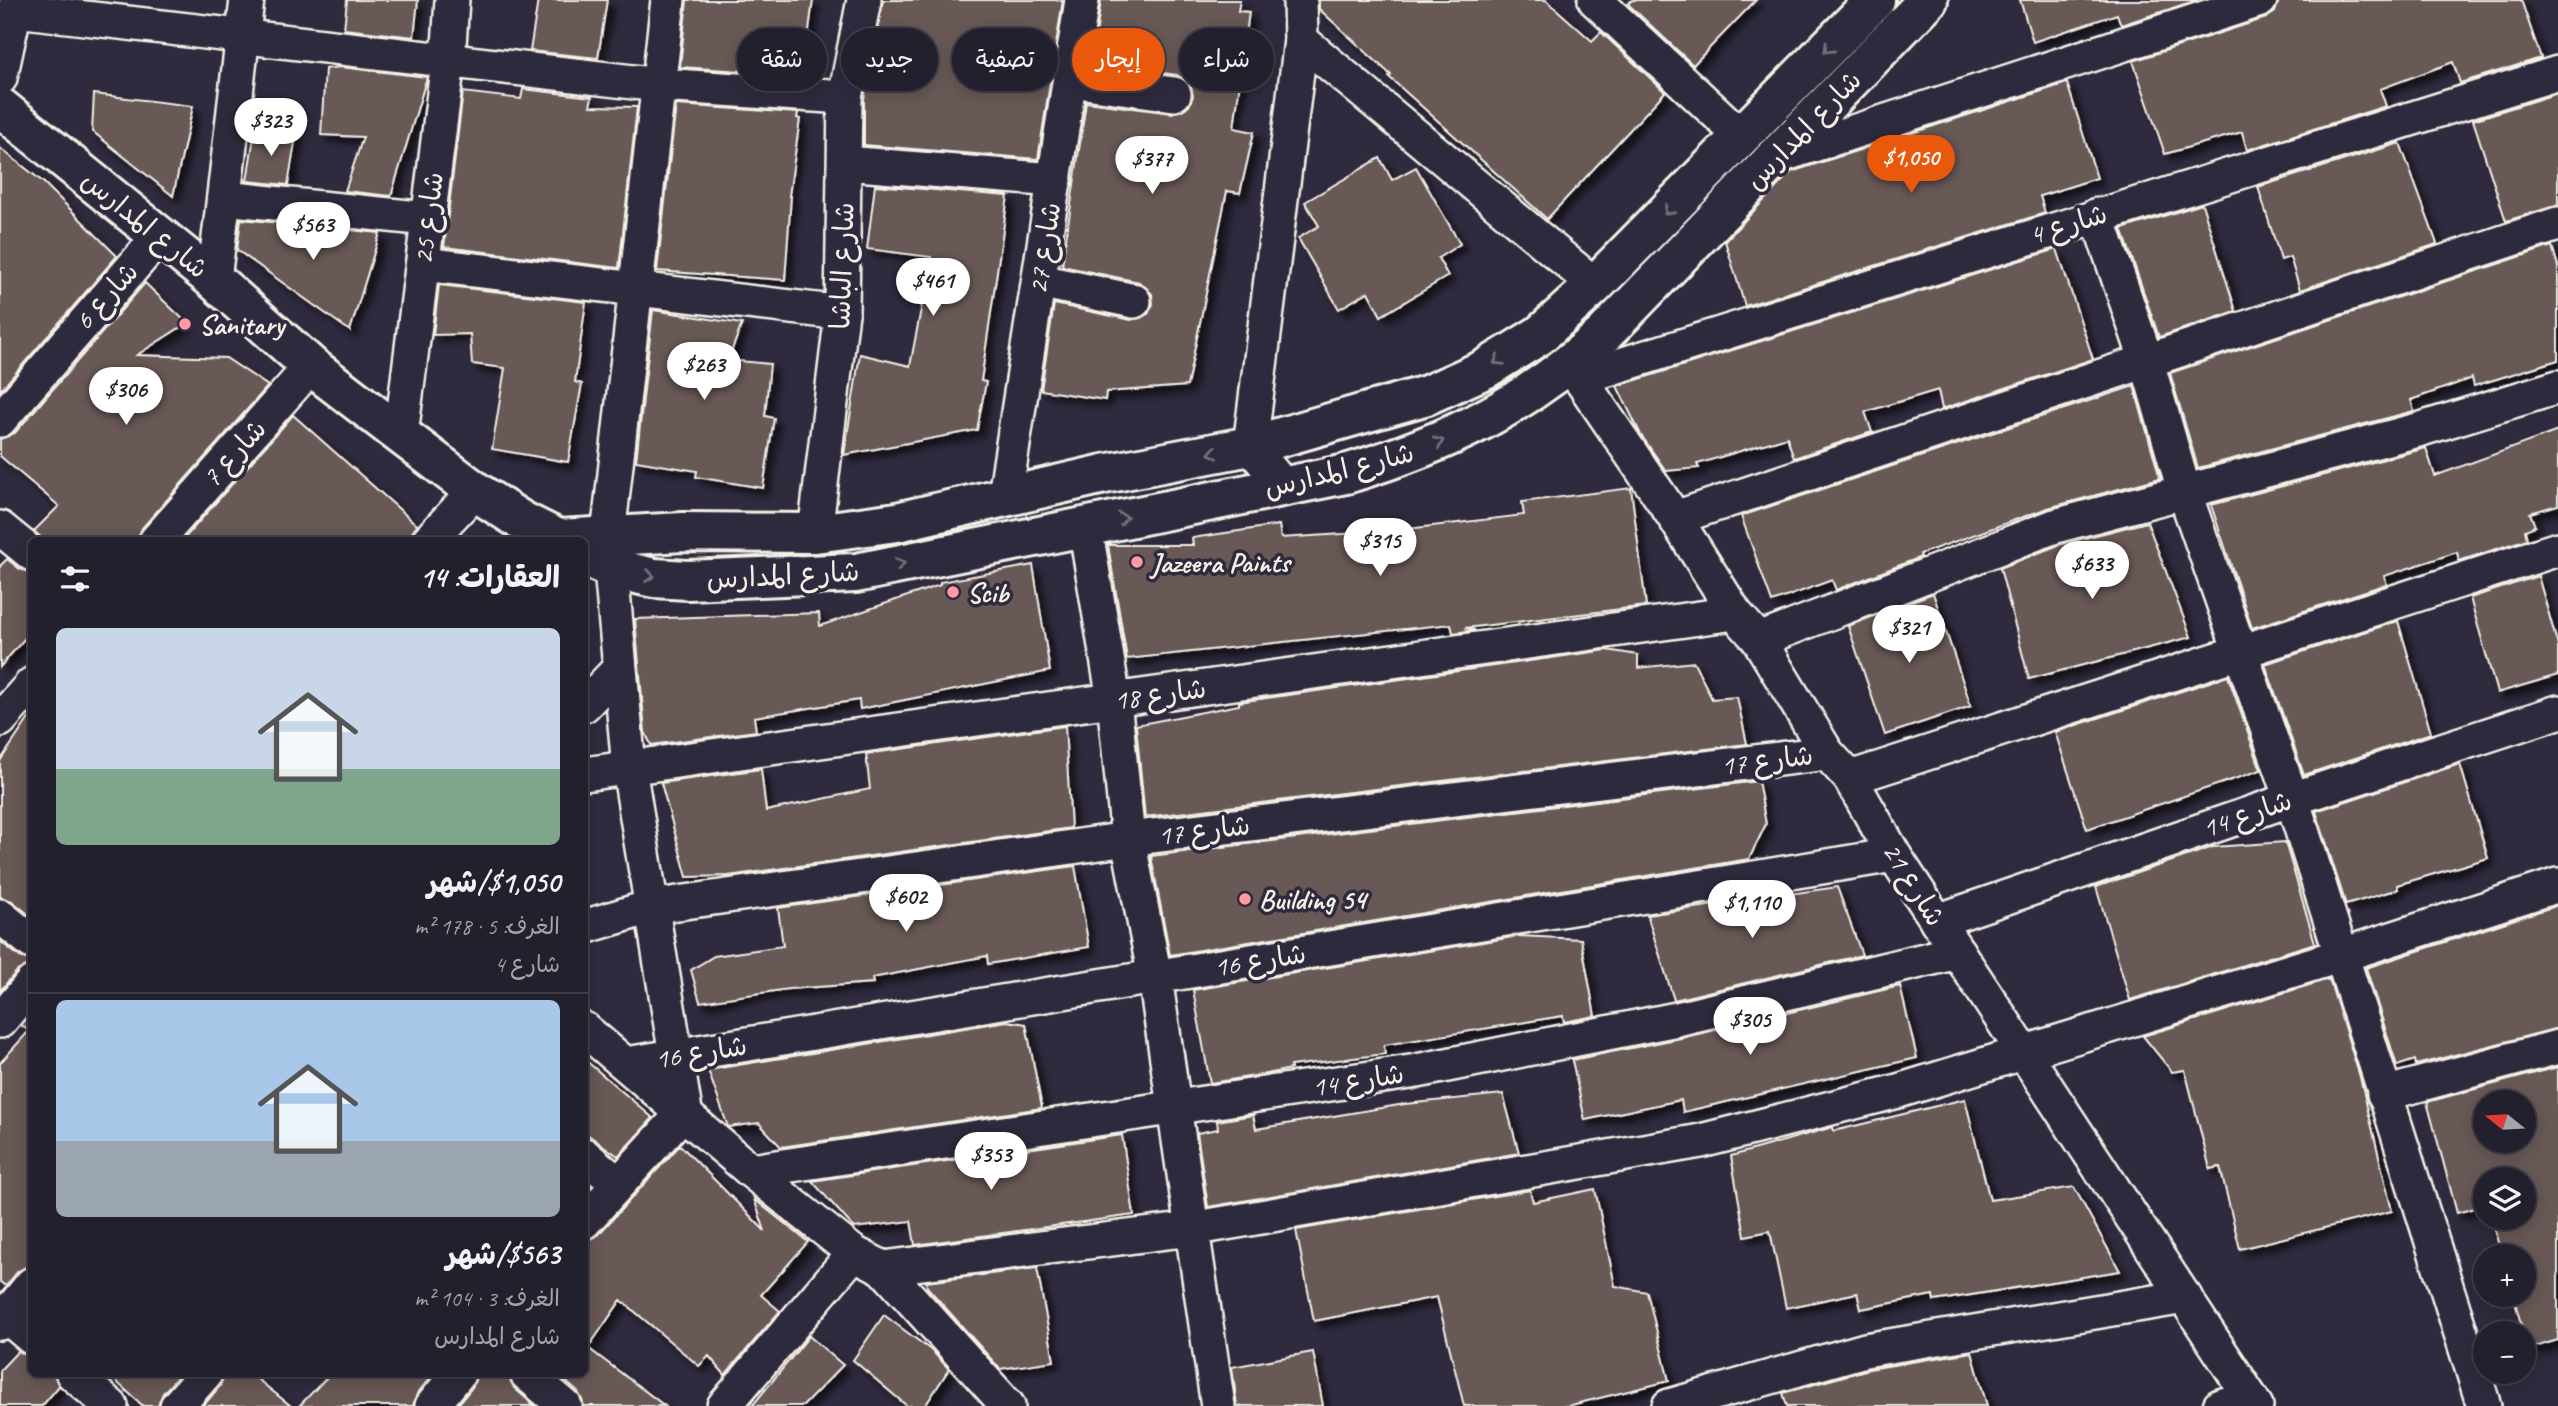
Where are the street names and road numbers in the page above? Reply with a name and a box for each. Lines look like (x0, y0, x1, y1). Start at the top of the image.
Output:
street label: شارع المدارس (1737, 63, 1870, 199)
street label: شارع المدارس (73, 162, 216, 287)
street label: شارع 25 (405, 170, 453, 266)
street label: شارع 4 (2025, 196, 2112, 254)
street label: شارع 27 (1019, 200, 1071, 297)
street label: شارع الباشا (822, 202, 864, 330)
street label: شارع 6 (66, 255, 147, 339)
street label: شارع 7 (194, 412, 275, 496)
street label: شارع المدارس (1260, 434, 1418, 507)
street label: شارع المدارس (706, 554, 860, 598)
street label: شارع 18 (1112, 670, 1209, 720)
street label: شارع 17 (1719, 737, 1815, 785)
street label: شارع 14 (2198, 782, 2297, 848)
street label: شارع 17 (1156, 807, 1252, 855)
street label: شارع 21 (1873, 835, 1953, 934)
street label: شارع 16 (1212, 935, 1309, 987)
street label: شارع 16 (653, 1027, 750, 1079)
street label: شارع 14 (1310, 1055, 1407, 1107)

